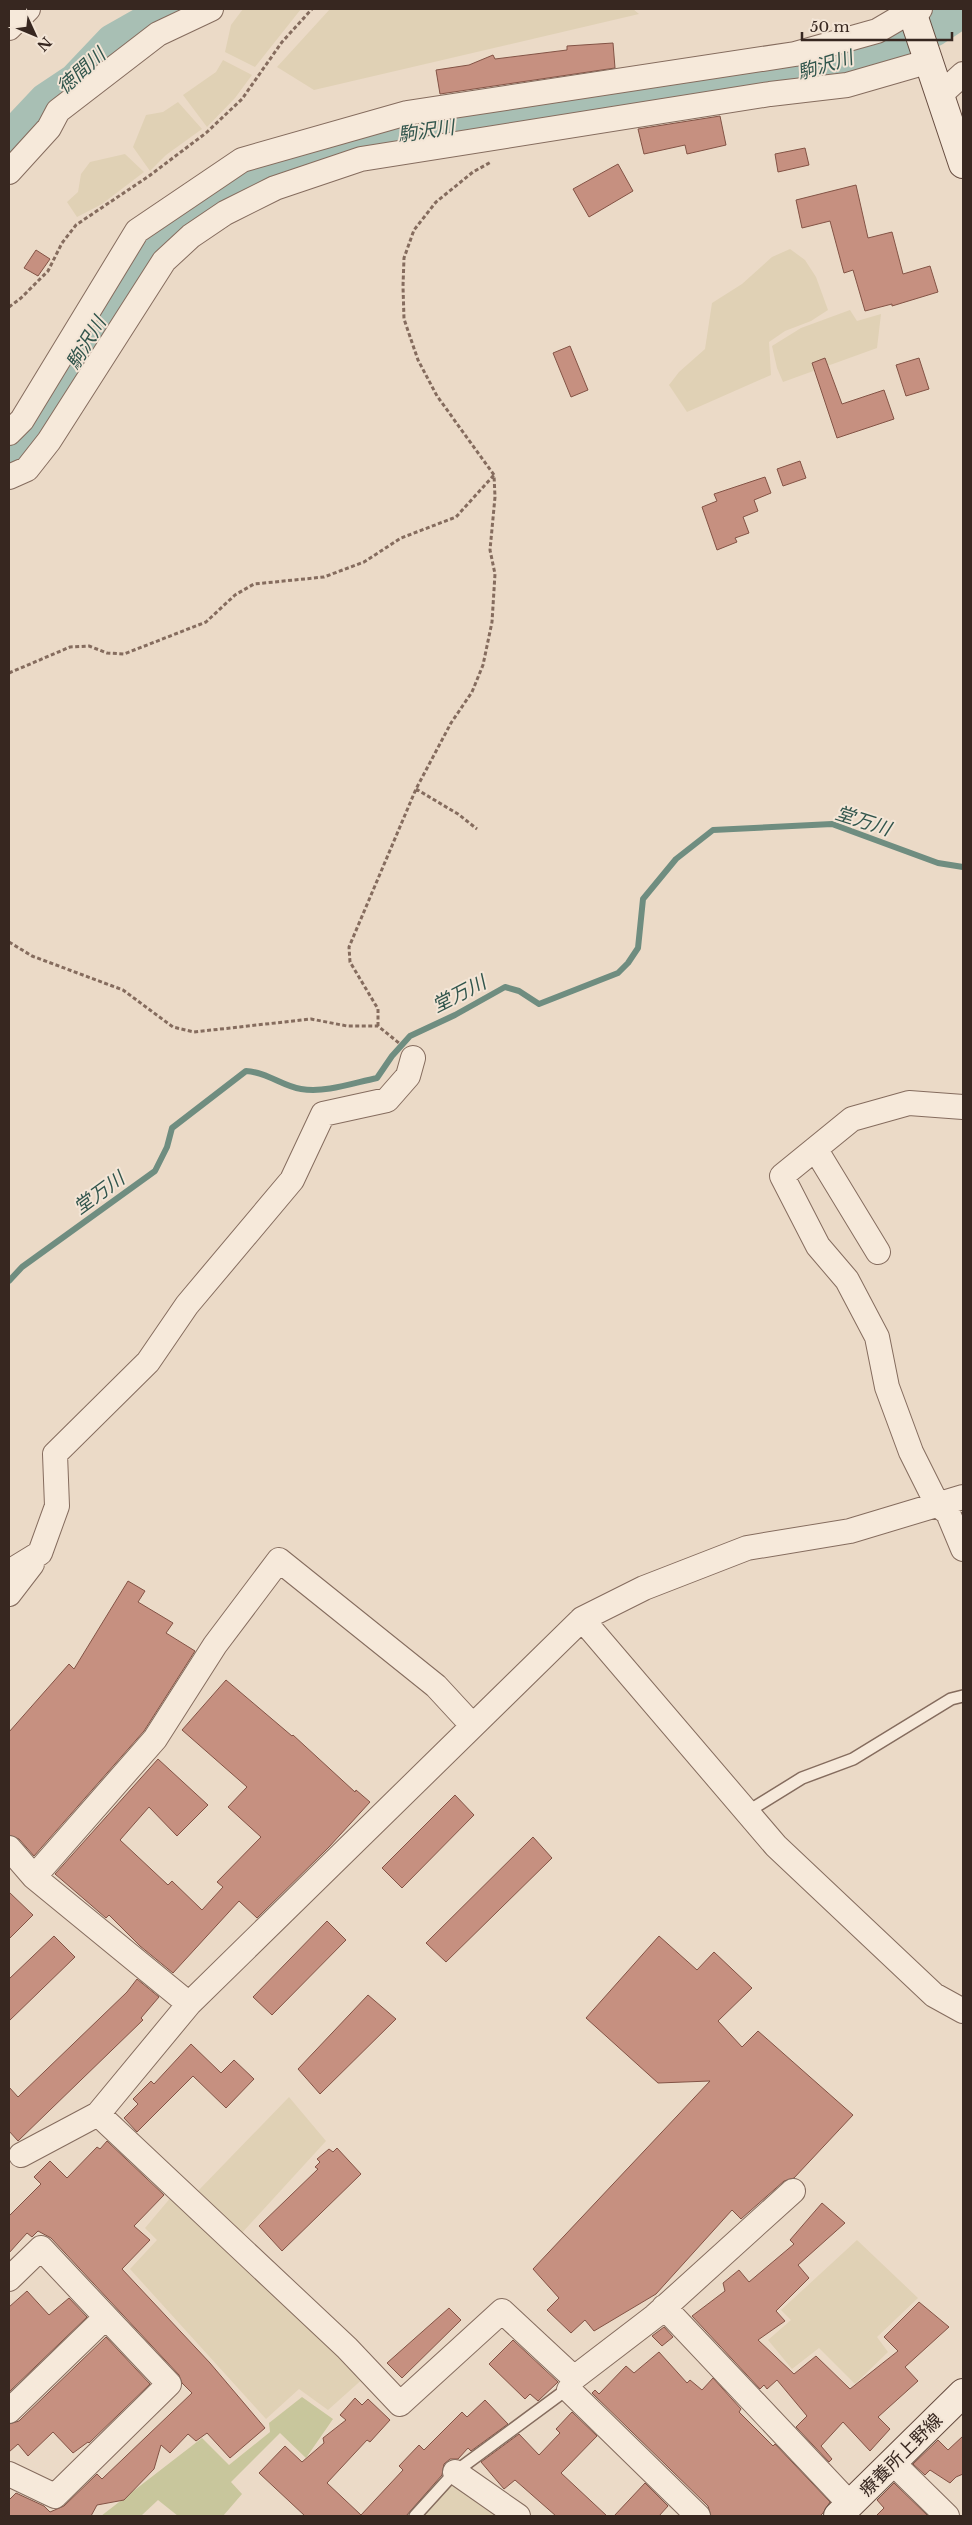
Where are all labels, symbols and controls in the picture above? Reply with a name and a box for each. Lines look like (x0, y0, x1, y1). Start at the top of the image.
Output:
north arrow (10, 10, 60, 60)
scale bar (802, 10, 952, 42)
text: 50 m (810, 17, 850, 36)
text: N (33, 33, 55, 55)
water label: 徳間川 (52, 42, 111, 99)
water label: 駒沢川 (794, 45, 858, 84)
water label: 駒沢川 (396, 115, 458, 146)
water label: 駒沢川 (61, 311, 112, 373)
water label: 堂万川 (832, 801, 896, 841)
water label: 堂万川 (428, 970, 491, 1017)
water label: 堂万川 (69, 1166, 130, 1219)
street label: 療養所上野線 (855, 2409, 947, 2501)

